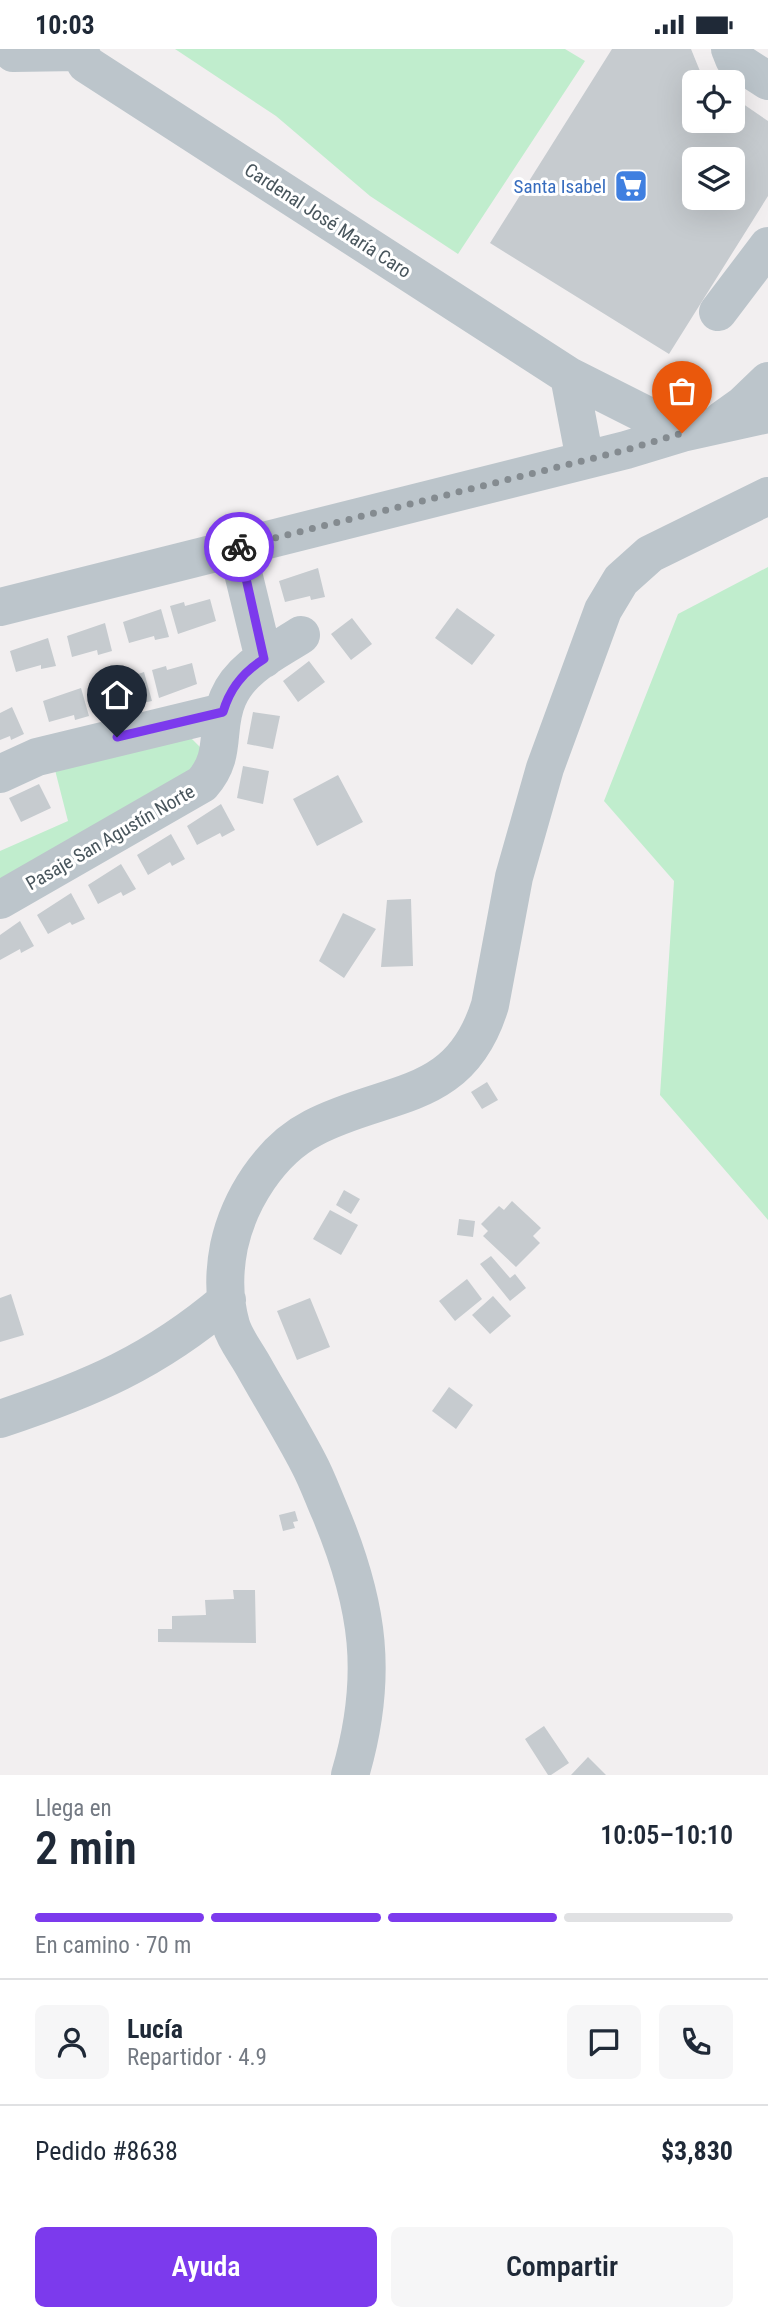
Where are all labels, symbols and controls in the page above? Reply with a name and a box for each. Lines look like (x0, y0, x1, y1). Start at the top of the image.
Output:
text: 10:03 (35, 10, 95, 40)
map controls (682, 70, 745, 210)
button: locate (682, 70, 745, 133)
button: layers (682, 147, 745, 210)
street label: Cardenal José María Caro (240, 158, 415, 283)
supermarket icon: Santa Isabel (612, 167, 650, 205)
place label: Santa Isabel (514, 175, 606, 198)
pin (652, 361, 712, 433)
icon: bag (663, 372, 701, 410)
courier (204, 512, 274, 582)
icon: bike (220, 528, 258, 566)
pin (87, 665, 147, 737)
icon: home (98, 676, 136, 714)
street label: Pasaje San Agustín Norte (22, 780, 199, 895)
text: Llega en (35, 1795, 112, 1822)
text: 10:05–10:10 (600, 1820, 733, 1850)
text: 2 min (35, 1821, 137, 1875)
text: En camino · 70 m (35, 1932, 191, 1959)
button: person (35, 2005, 109, 2079)
button: chat (567, 2005, 641, 2079)
button: phone (659, 2005, 733, 2079)
text: Lucía (127, 2014, 183, 2044)
text: Repartidor · 4.9 (127, 2044, 267, 2071)
text: Pedido #8638 (35, 2136, 178, 2166)
text: $3,830 (661, 2136, 733, 2166)
button: Ayuda (35, 2227, 377, 2307)
button: Compartir (391, 2227, 733, 2307)

